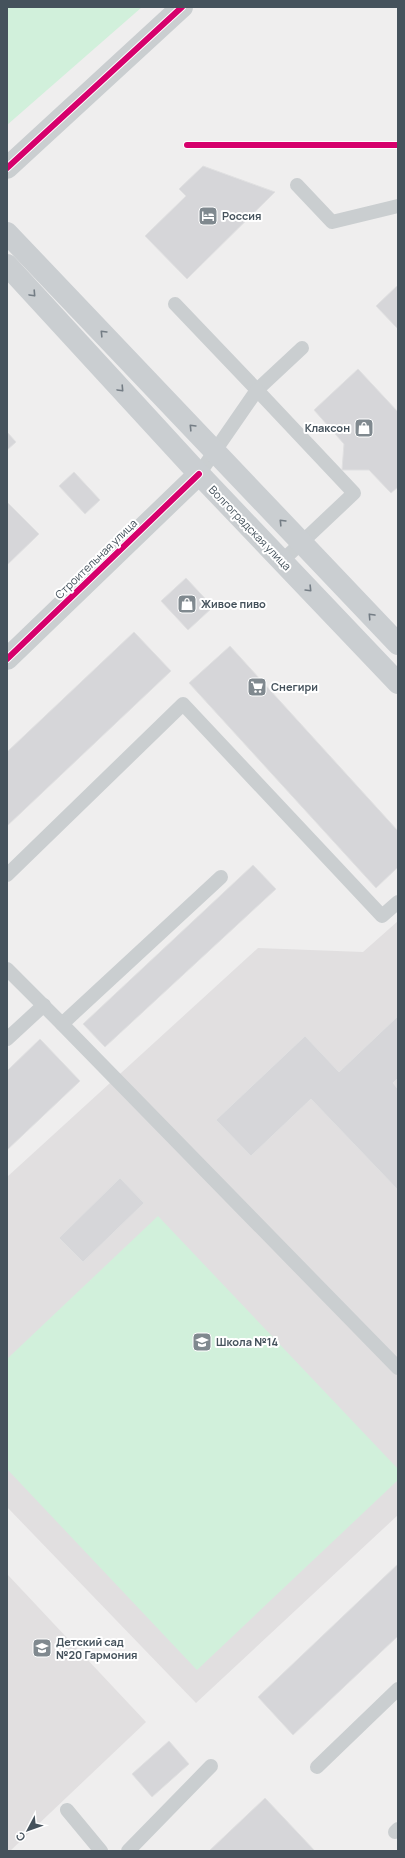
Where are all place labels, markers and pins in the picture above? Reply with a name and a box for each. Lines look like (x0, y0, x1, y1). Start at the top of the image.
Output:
hotel icon: Россия (197, 205, 219, 227)
place label: Россия (222, 208, 261, 223)
shop icon: Клаксон (353, 417, 375, 439)
place label: Клаксон (305, 420, 350, 435)
shop icon: Живое пиво (176, 593, 198, 615)
place label: Живое пиво (201, 596, 266, 611)
supermarket icon: Снегири (246, 676, 268, 698)
place label: Снегири (271, 679, 318, 694)
school or university icon: Школа №14 (191, 1331, 213, 1353)
place label: Школа №14 (216, 1334, 278, 1349)
place label: Детский сад №20 Гармония (56, 1634, 138, 1662)
school or university icon: Детский сад №20 Гармония (31, 1637, 53, 1659)

